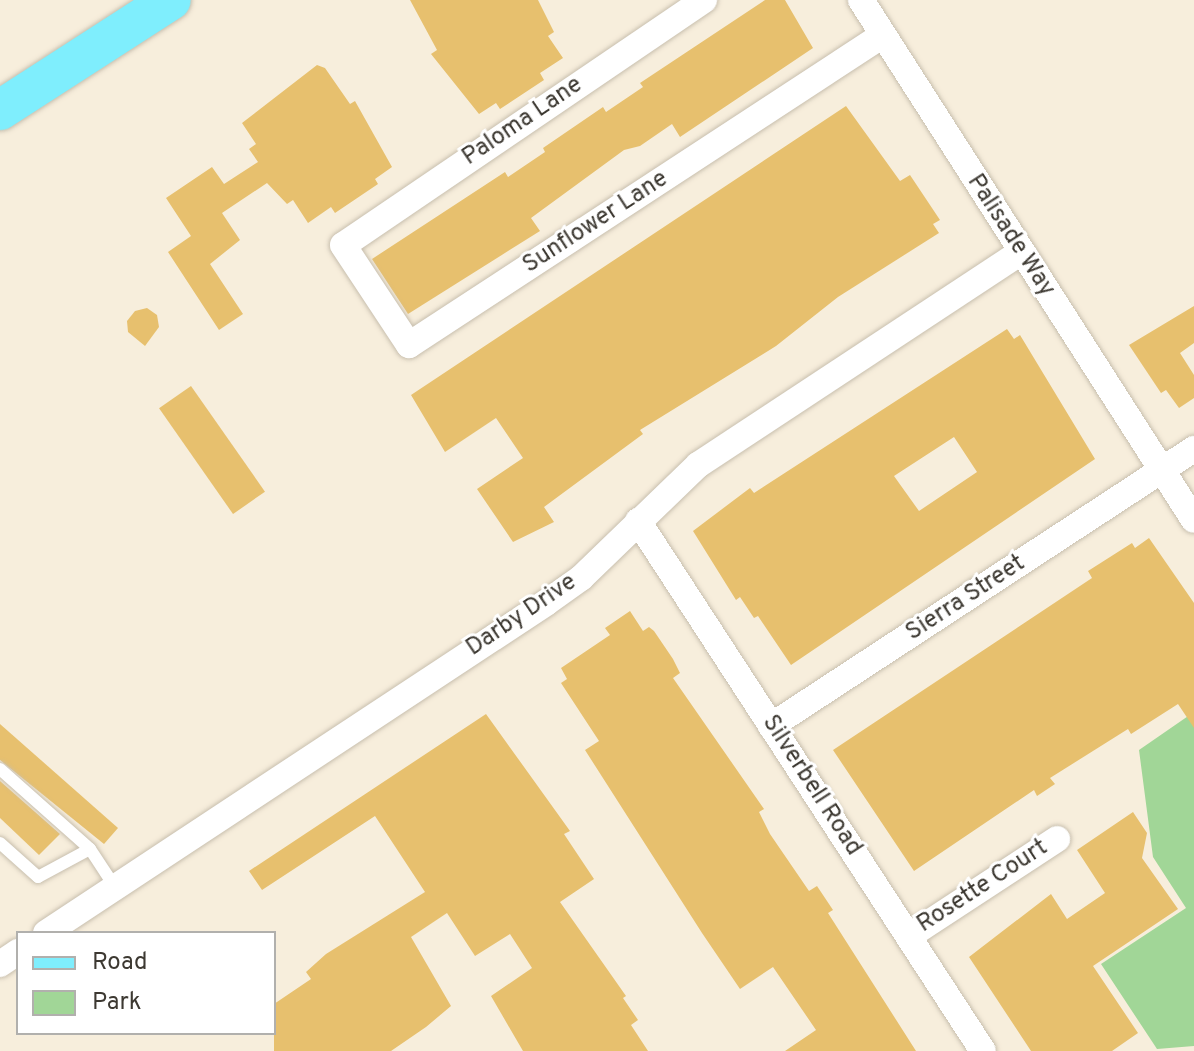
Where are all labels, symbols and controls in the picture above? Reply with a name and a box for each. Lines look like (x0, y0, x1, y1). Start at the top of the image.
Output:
street label: Paloma Lane (457, 71, 589, 173)
street label: Sunflower Lane (518, 165, 674, 281)
street label: Palisade Way (960, 169, 1060, 303)
street label: Sierra Street (901, 550, 1031, 648)
street label: Darby Drive (461, 569, 583, 663)
street label: Silverbell Road (755, 710, 867, 862)
street label: Rosette Court (912, 834, 1054, 940)
legend (16, 931, 276, 1035)
text: Road (92, 948, 148, 978)
text: Park (92, 988, 142, 1018)

